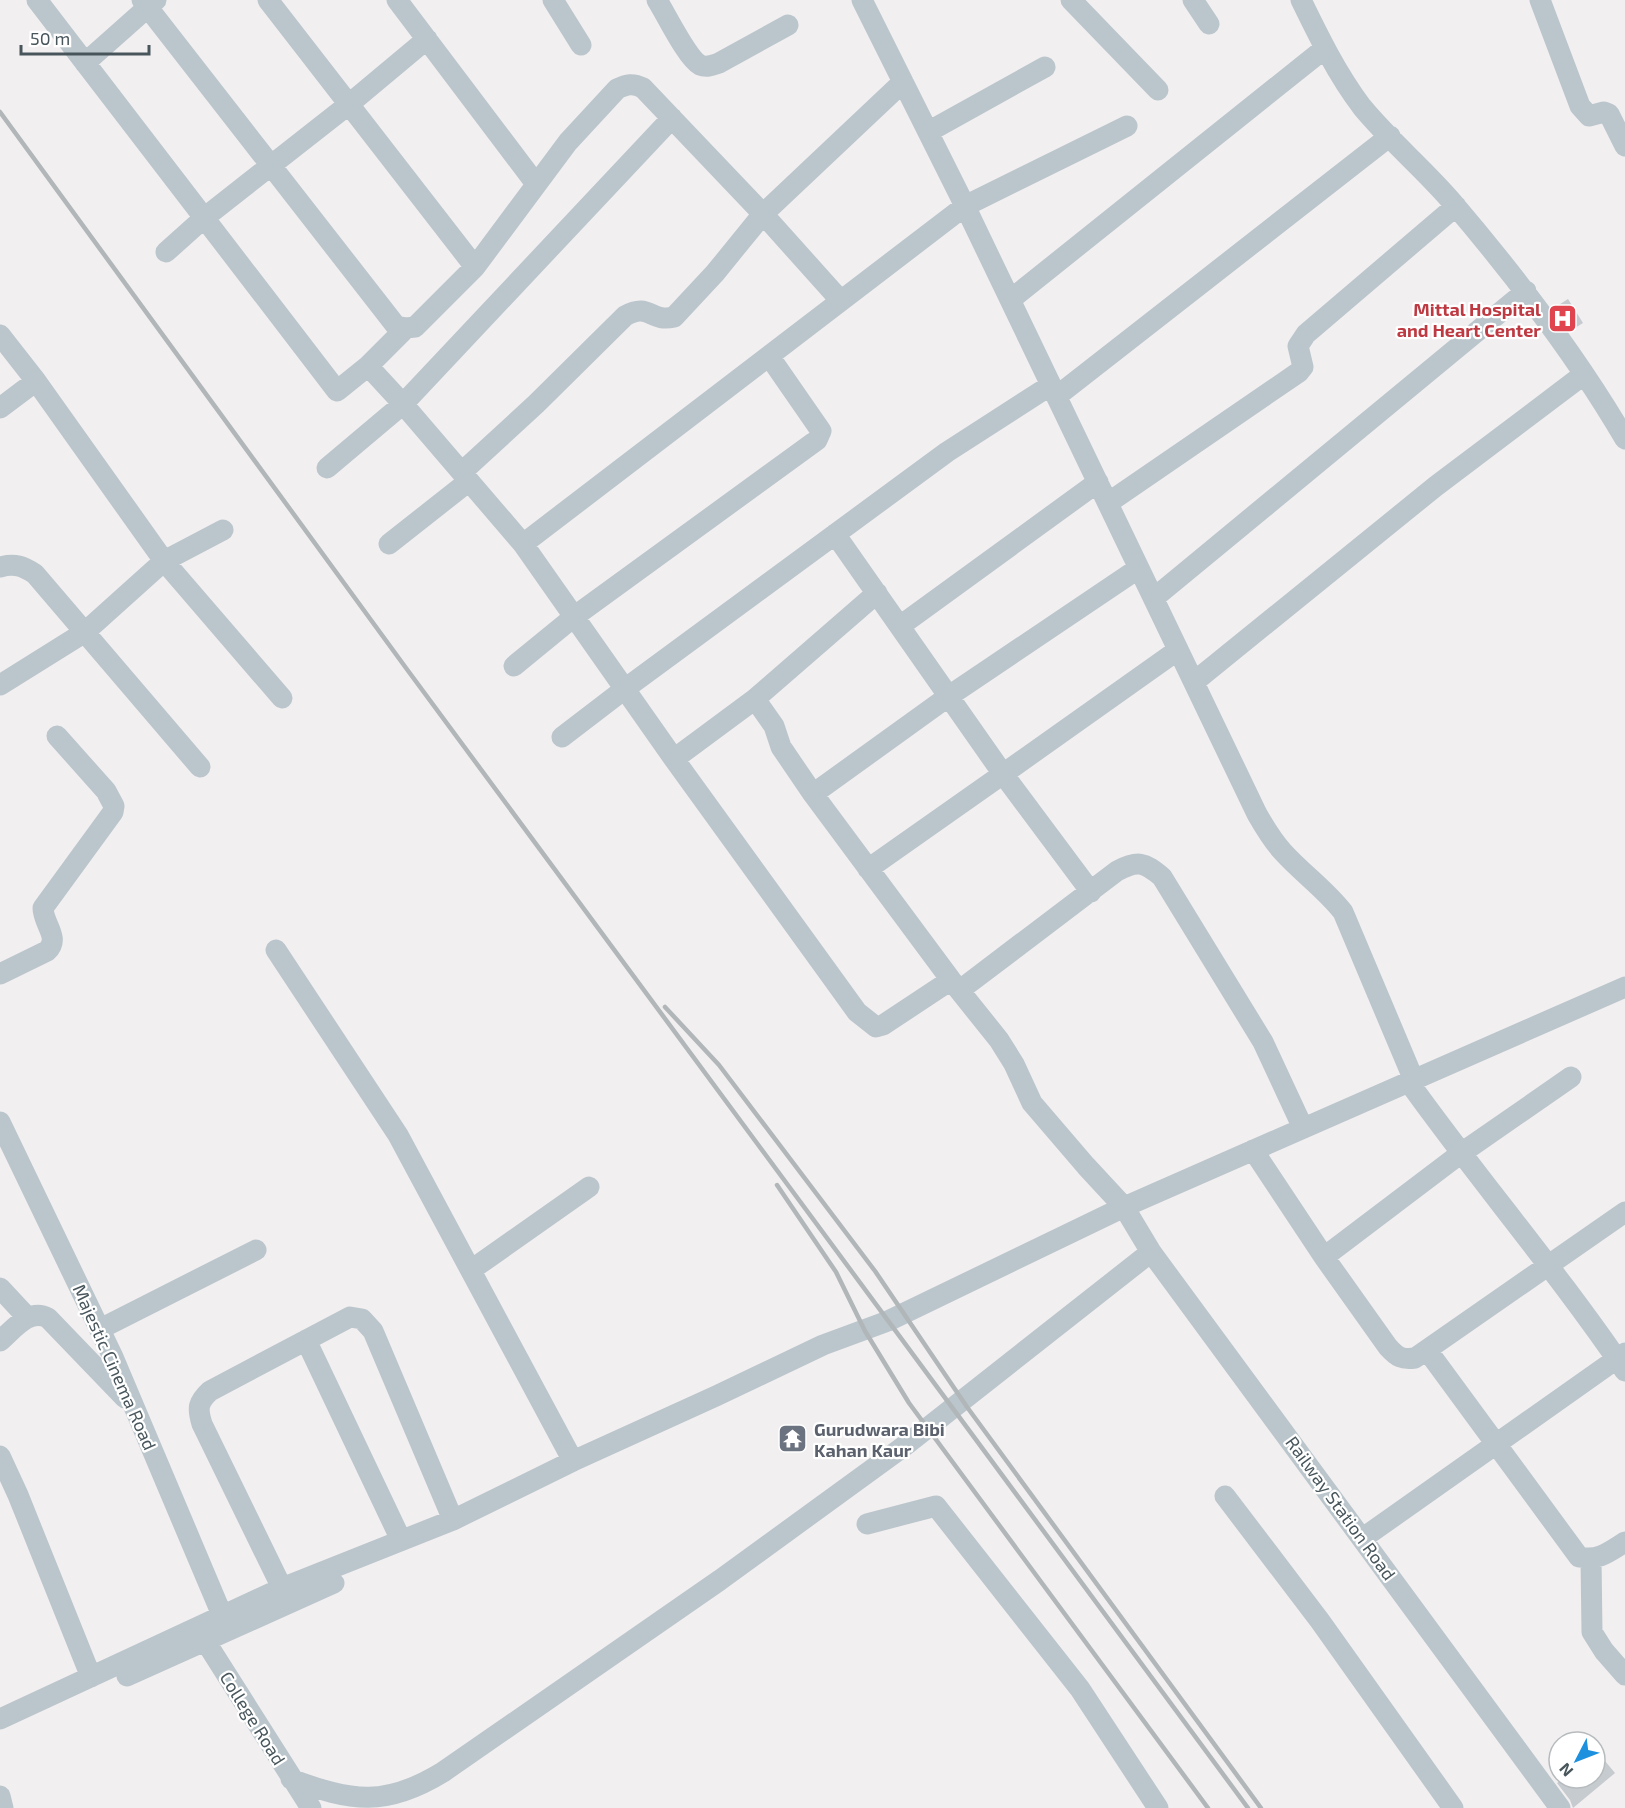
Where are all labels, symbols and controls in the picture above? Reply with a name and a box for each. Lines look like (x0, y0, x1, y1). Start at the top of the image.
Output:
scale bar (21, 18, 148, 56)
text: 50 m (30, 27, 70, 49)
place label: Mittal Hospital and Heart Center (1397, 298, 1541, 341)
hospital icon: Mittal Hospital and Heart Center (1546, 303, 1578, 335)
street label: Majestic Cinema Road (69, 1281, 161, 1453)
place label: Gurudwara Bibi Kahan Kaur (814, 1418, 945, 1461)
temple icon: Gurudwara Bibi Kahan Kaur (777, 1423, 809, 1455)
street label: Railway Station Road (1281, 1432, 1401, 1584)
street label: College Road (216, 1667, 290, 1769)
north arrow (1547, 1730, 1607, 1790)
text: N (1555, 1760, 1576, 1781)

